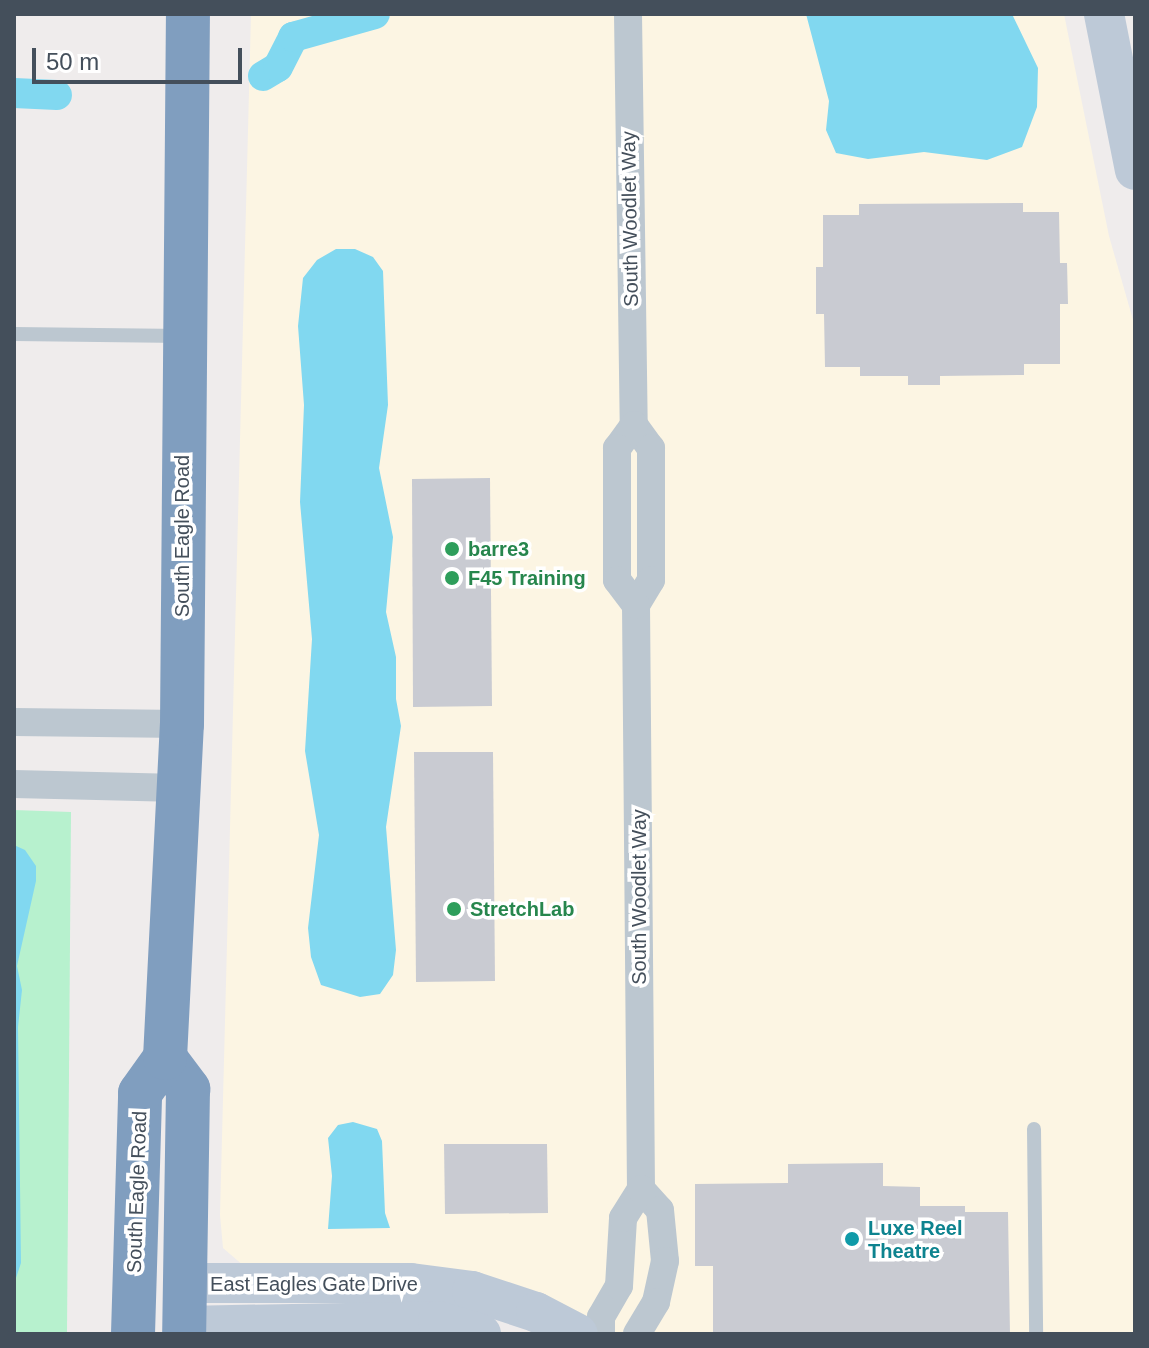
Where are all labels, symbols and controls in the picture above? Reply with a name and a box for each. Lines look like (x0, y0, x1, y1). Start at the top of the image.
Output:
scale bar (36, 32, 246, 82)
text: 50 m (46, 48, 99, 75)
street label: South Woodlet Way (616, 131, 644, 307)
street label: South Eagle Road (170, 455, 194, 617)
place label: barre3 (468, 537, 529, 561)
marker: barre3 (443, 540, 461, 558)
place label: F45 Training (468, 566, 586, 590)
marker: F45 Training (443, 569, 461, 587)
street label: South Woodlet Way (627, 809, 651, 985)
place label: StretchLab (470, 897, 574, 921)
marker: StretchLab (445, 900, 463, 918)
street label: South Eagle Road (122, 1110, 152, 1274)
place label: Luxe Reel Theatre (868, 1216, 962, 1263)
marker: Luxe Reel Theatre (843, 1230, 861, 1248)
street label: East Eagles Gate Drive (210, 1272, 418, 1296)

